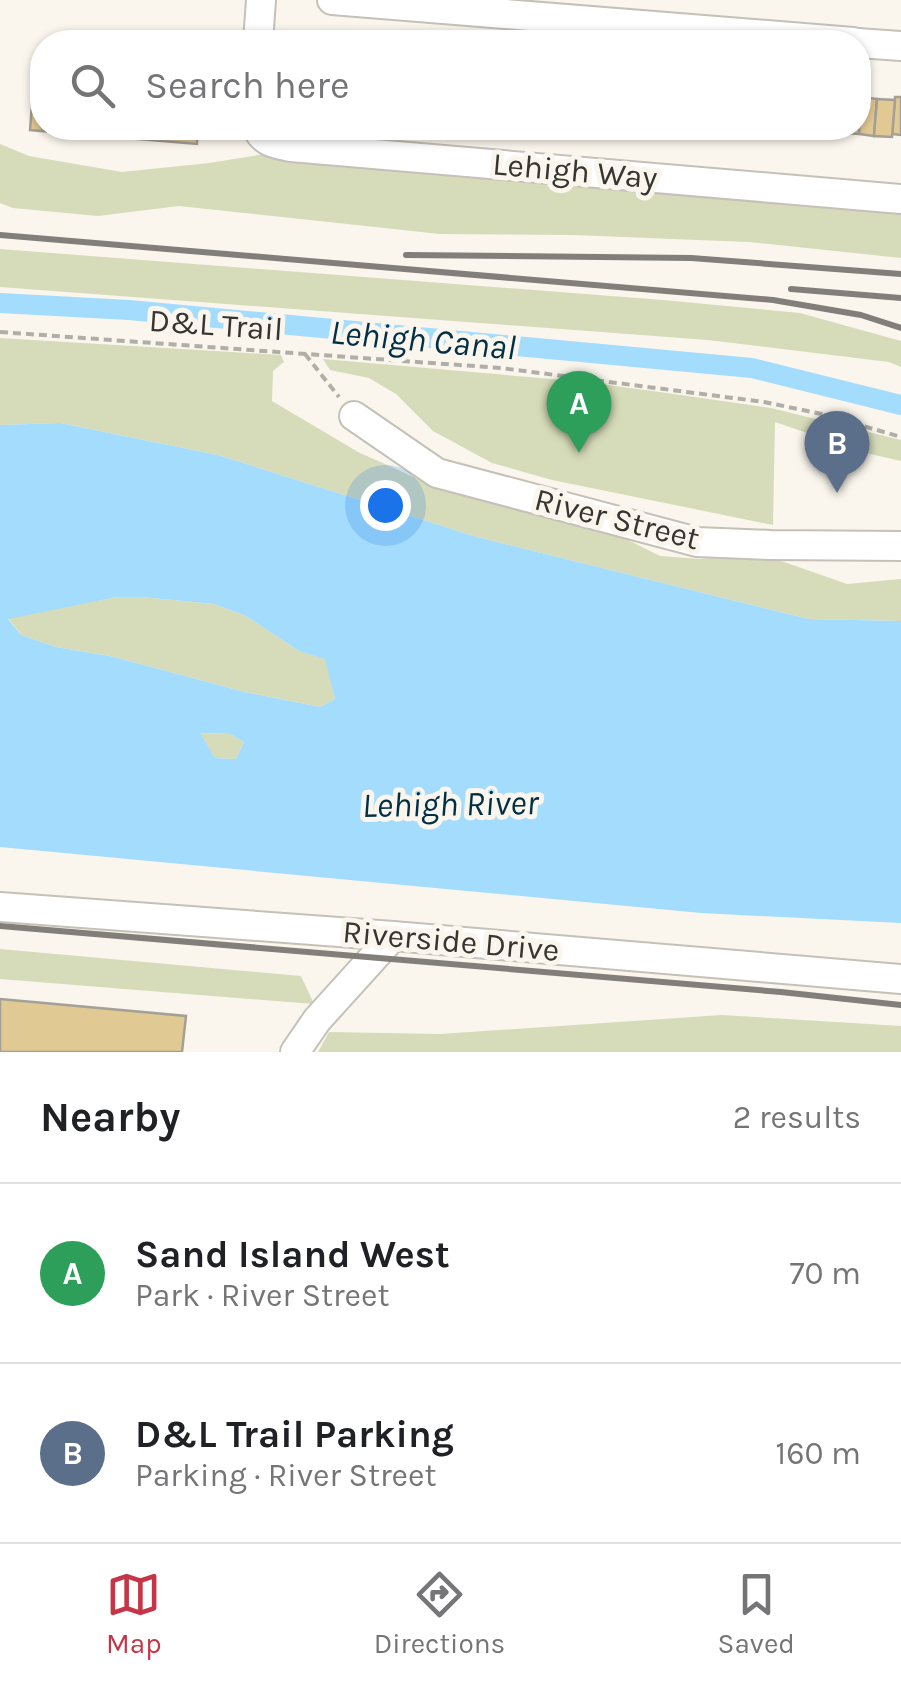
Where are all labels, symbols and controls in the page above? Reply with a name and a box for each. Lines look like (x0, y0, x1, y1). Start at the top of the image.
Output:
search box (30, 30, 871, 140)
icon: search (65, 58, 120, 113)
text: Search here (145, 63, 349, 108)
street label: Lehigh Way (491, 145, 659, 197)
street label: D&L Trail (148, 302, 284, 348)
water label: Lehigh Canal (328, 311, 518, 369)
pin: A (546, 370, 612, 453)
pin: B (804, 410, 870, 493)
your location (360, 480, 411, 531)
street label: River Street (531, 481, 703, 557)
water label: Lehigh River (361, 782, 540, 826)
street label: Riverside Drive (341, 913, 561, 969)
text: Nearby (40, 1092, 180, 1142)
text: 2 results (733, 1099, 861, 1136)
text: Sand Island West (135, 1232, 450, 1277)
text: A (62, 1255, 83, 1292)
text: 70 m (789, 1255, 861, 1292)
text: Park · River Street (135, 1277, 390, 1314)
text: D&L Trail Parking (135, 1412, 454, 1457)
text: B (62, 1435, 83, 1472)
text: 160 m (776, 1435, 861, 1472)
text: Parking · River Street (135, 1457, 436, 1494)
tab: Map (106, 1567, 162, 1660)
tab: Directions (374, 1567, 505, 1660)
tab: Saved (717, 1567, 795, 1660)

